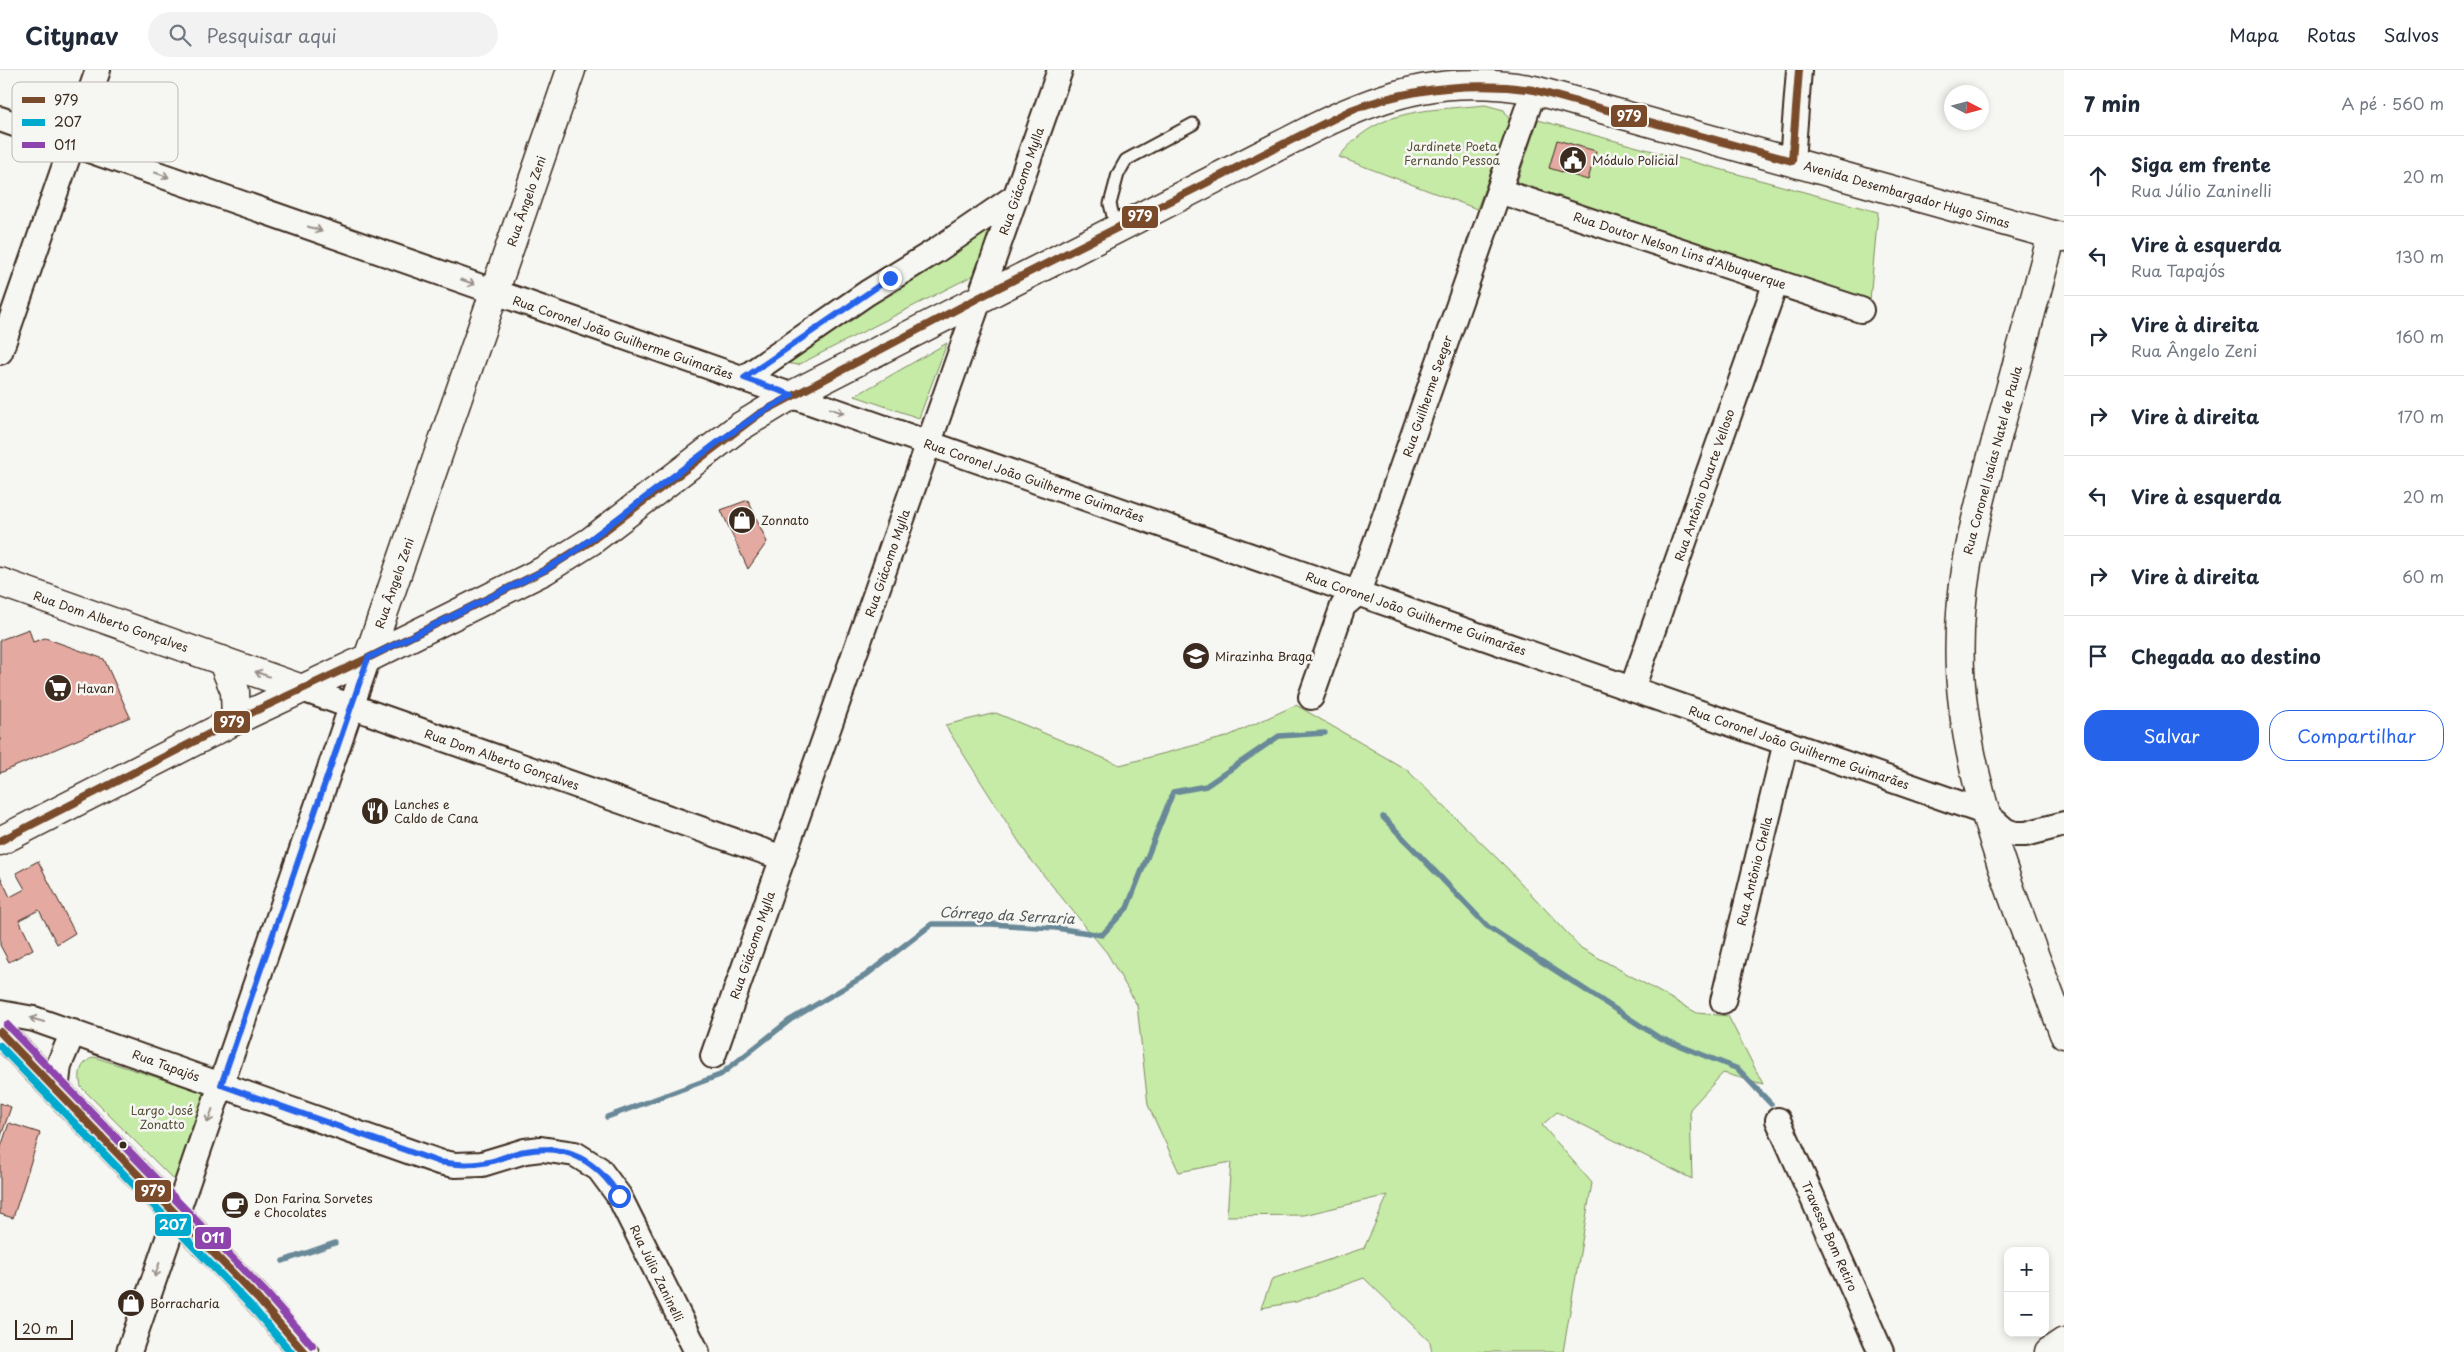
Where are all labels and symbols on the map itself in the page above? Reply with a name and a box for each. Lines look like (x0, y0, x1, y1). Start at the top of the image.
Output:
legend (12, 82, 178, 162)
north arrow (1944, 85, 1989, 130)
text: 979 (54, 89, 78, 110)
line badge: 979 (1610, 104, 1648, 128)
text: 979 (1617, 105, 1641, 126)
text: 207 (54, 111, 82, 132)
street label: Rua Giácomo Mylla (994, 124, 1048, 237)
text: 011 (54, 134, 76, 155)
park label: Jardinete Poeta Fernando Pessoa (1404, 137, 1501, 169)
public building icon: Módulo Policial (1558, 145, 1588, 175)
place label: Módulo Policial (1592, 151, 1678, 169)
street label: Rua Ângelo Zeni (502, 153, 550, 249)
street label: Avenida Desembargador Hugo Simas (1802, 156, 2012, 232)
one-way arrow (153, 171, 169, 180)
line badge: 979 (1121, 205, 1159, 229)
text: 979 (1128, 205, 1152, 226)
street label: Rua Doutor Nelson Lins d'Albuquerque (1571, 207, 1789, 293)
one-way arrow (307, 225, 322, 234)
route end (879, 267, 902, 290)
one-way arrow (460, 278, 476, 287)
street label: Rua Coronel João Guilherme Guimarães (510, 291, 736, 383)
street label: Rua Guilherme Seeger (1398, 332, 1456, 459)
street label: Rua Coronel Isaías Natel de Paula (1958, 364, 2026, 556)
street label: Rua Antônio Duarte Velloso (1670, 406, 1739, 563)
one-way arrow (828, 407, 844, 416)
street label: Rua Coronel João Guilherme Guimarães (921, 434, 1147, 526)
shop icon: Zonnato (727, 505, 757, 535)
street label: Rua Giácomo Mylla (860, 506, 914, 619)
place label: Zonnato (761, 511, 809, 529)
street label: Rua Ângelo Zeni (370, 535, 418, 631)
street label: Rua Coronel João Guilherme Guimarães (1303, 567, 1529, 659)
street label: Rua Dom Alberto Gonçalves (31, 586, 191, 656)
school or university icon: Mirazinha Braga (1181, 641, 1211, 671)
place label: Mirazinha Braga (1215, 647, 1313, 665)
one-way arrow (254, 669, 270, 679)
supermarket icon: Havan (43, 673, 73, 703)
place label: Havan (77, 679, 114, 697)
street label: Rua Coronel João Guilherme Guimarães (1686, 701, 1912, 793)
line badge: 979 (213, 710, 251, 734)
text: 979 (220, 711, 244, 732)
street label: Rua Dom Alberto Gonçalves (422, 724, 582, 794)
place label: Lanches e Caldo de Cana (394, 795, 479, 827)
restaurant icon: Lanches e Caldo de Cana (360, 796, 390, 826)
street label: Rua Antônio Chella (1732, 814, 1776, 928)
street label: Rua Giácomo Mylla (725, 888, 779, 1001)
water label: Córrego da Serraria (939, 901, 1076, 929)
one-way arrow (30, 1015, 46, 1025)
street label: Rua Tapajós (130, 1044, 203, 1086)
park label: Largo José Zonatto (131, 1101, 193, 1133)
one-way arrow (205, 1108, 214, 1123)
unlabelled marker (118, 1140, 128, 1150)
street label: Travessa Bom Retiro (1798, 1178, 1862, 1294)
line badge: 979 (134, 1179, 172, 1203)
text: 979 (141, 1180, 165, 1201)
route start (608, 1185, 631, 1208)
place label: Don Farina Sorvetes e Chocolates (254, 1189, 373, 1221)
cafe icon: Don Farina Sorvetes e Chocolates (220, 1190, 250, 1220)
line badge: 207 (154, 1213, 192, 1237)
text: 207 (159, 1214, 188, 1235)
street label: Rua Júlio Zaninelli (626, 1222, 688, 1324)
line badge: 011 (194, 1226, 232, 1250)
text: 011 (201, 1227, 225, 1248)
one-way arrow (152, 1261, 161, 1277)
shop icon: Borracharia (116, 1288, 146, 1318)
place label: Borracharia (150, 1294, 220, 1312)
scale bar (15, 1317, 72, 1340)

